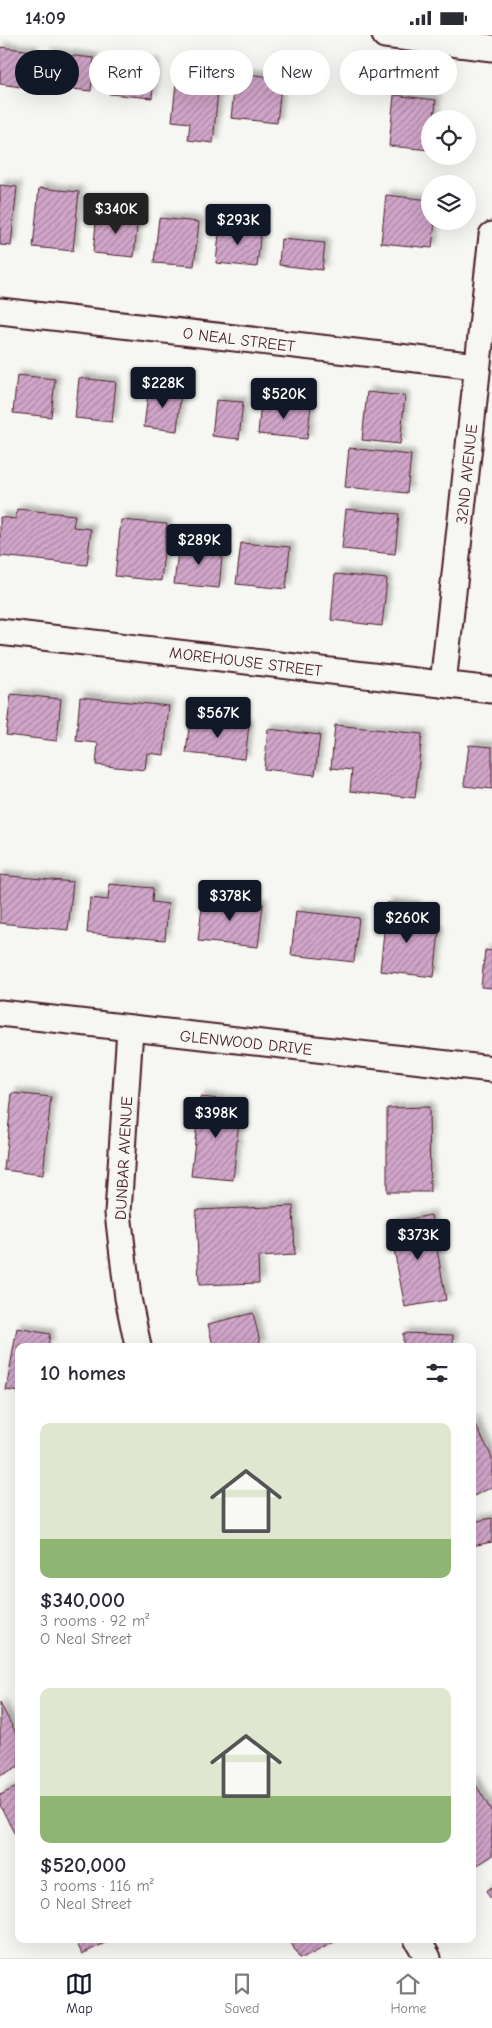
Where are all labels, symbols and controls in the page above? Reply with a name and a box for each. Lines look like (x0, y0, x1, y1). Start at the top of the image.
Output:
text: 14:09 (25, 7, 66, 29)
chip: Buy (15, 50, 79, 95)
chip: Rent (89, 50, 160, 95)
chip: Filters (170, 50, 253, 95)
chip: New (263, 50, 330, 95)
chip: Apartment (340, 50, 457, 95)
map controls (421, 110, 476, 230)
button: locate (421, 110, 476, 165)
button: layers (421, 175, 476, 230)
pin: $340K (81, 193, 151, 235)
text: $340K (94, 200, 138, 218)
pin: $293K (203, 203, 273, 246)
text: $293K (217, 211, 259, 229)
street label: O NEAL STREET (182, 324, 297, 356)
pin: $228K (128, 367, 198, 409)
text: $228K (142, 374, 184, 392)
pin: $520K (249, 377, 319, 420)
text: $520K (262, 385, 306, 403)
street label: 32ND AVENUE (453, 423, 481, 525)
pin: $289K (164, 523, 234, 566)
text: $289K (177, 531, 221, 549)
street label: MOREHOUSE STREET (168, 644, 324, 680)
pin: $567K (183, 697, 253, 739)
text: $567K (197, 704, 239, 722)
pin: $378K (195, 879, 265, 922)
text: $378K (209, 887, 251, 905)
pin: $260K (372, 901, 442, 944)
text: $260K (385, 909, 429, 927)
street label: GLENWOOD DRIVE (179, 1027, 313, 1059)
street label: DUNBAR AVENUE (112, 1095, 136, 1220)
pin: $398K (181, 1097, 251, 1139)
text: $398K (194, 1104, 238, 1122)
pin: $373K (383, 1219, 453, 1261)
text: $373K (397, 1226, 439, 1244)
icon: filters (423, 1359, 451, 1387)
text: 10 homes (40, 1361, 126, 1385)
icon: home (201, 1456, 291, 1546)
text: $340,000 (40, 1588, 125, 1612)
text: 3 rooms · 92 m² (40, 1612, 149, 1630)
text: O Neal Street (40, 1630, 131, 1648)
icon: home (201, 1721, 291, 1811)
text: $520,000 (40, 1853, 126, 1877)
text: 3 rooms · 116 m² (40, 1877, 154, 1895)
text: O Neal Street (40, 1895, 131, 1913)
tab: Map (65, 1970, 93, 2017)
tab: Saved (224, 1970, 259, 2017)
tab: Home (390, 1970, 427, 2017)

